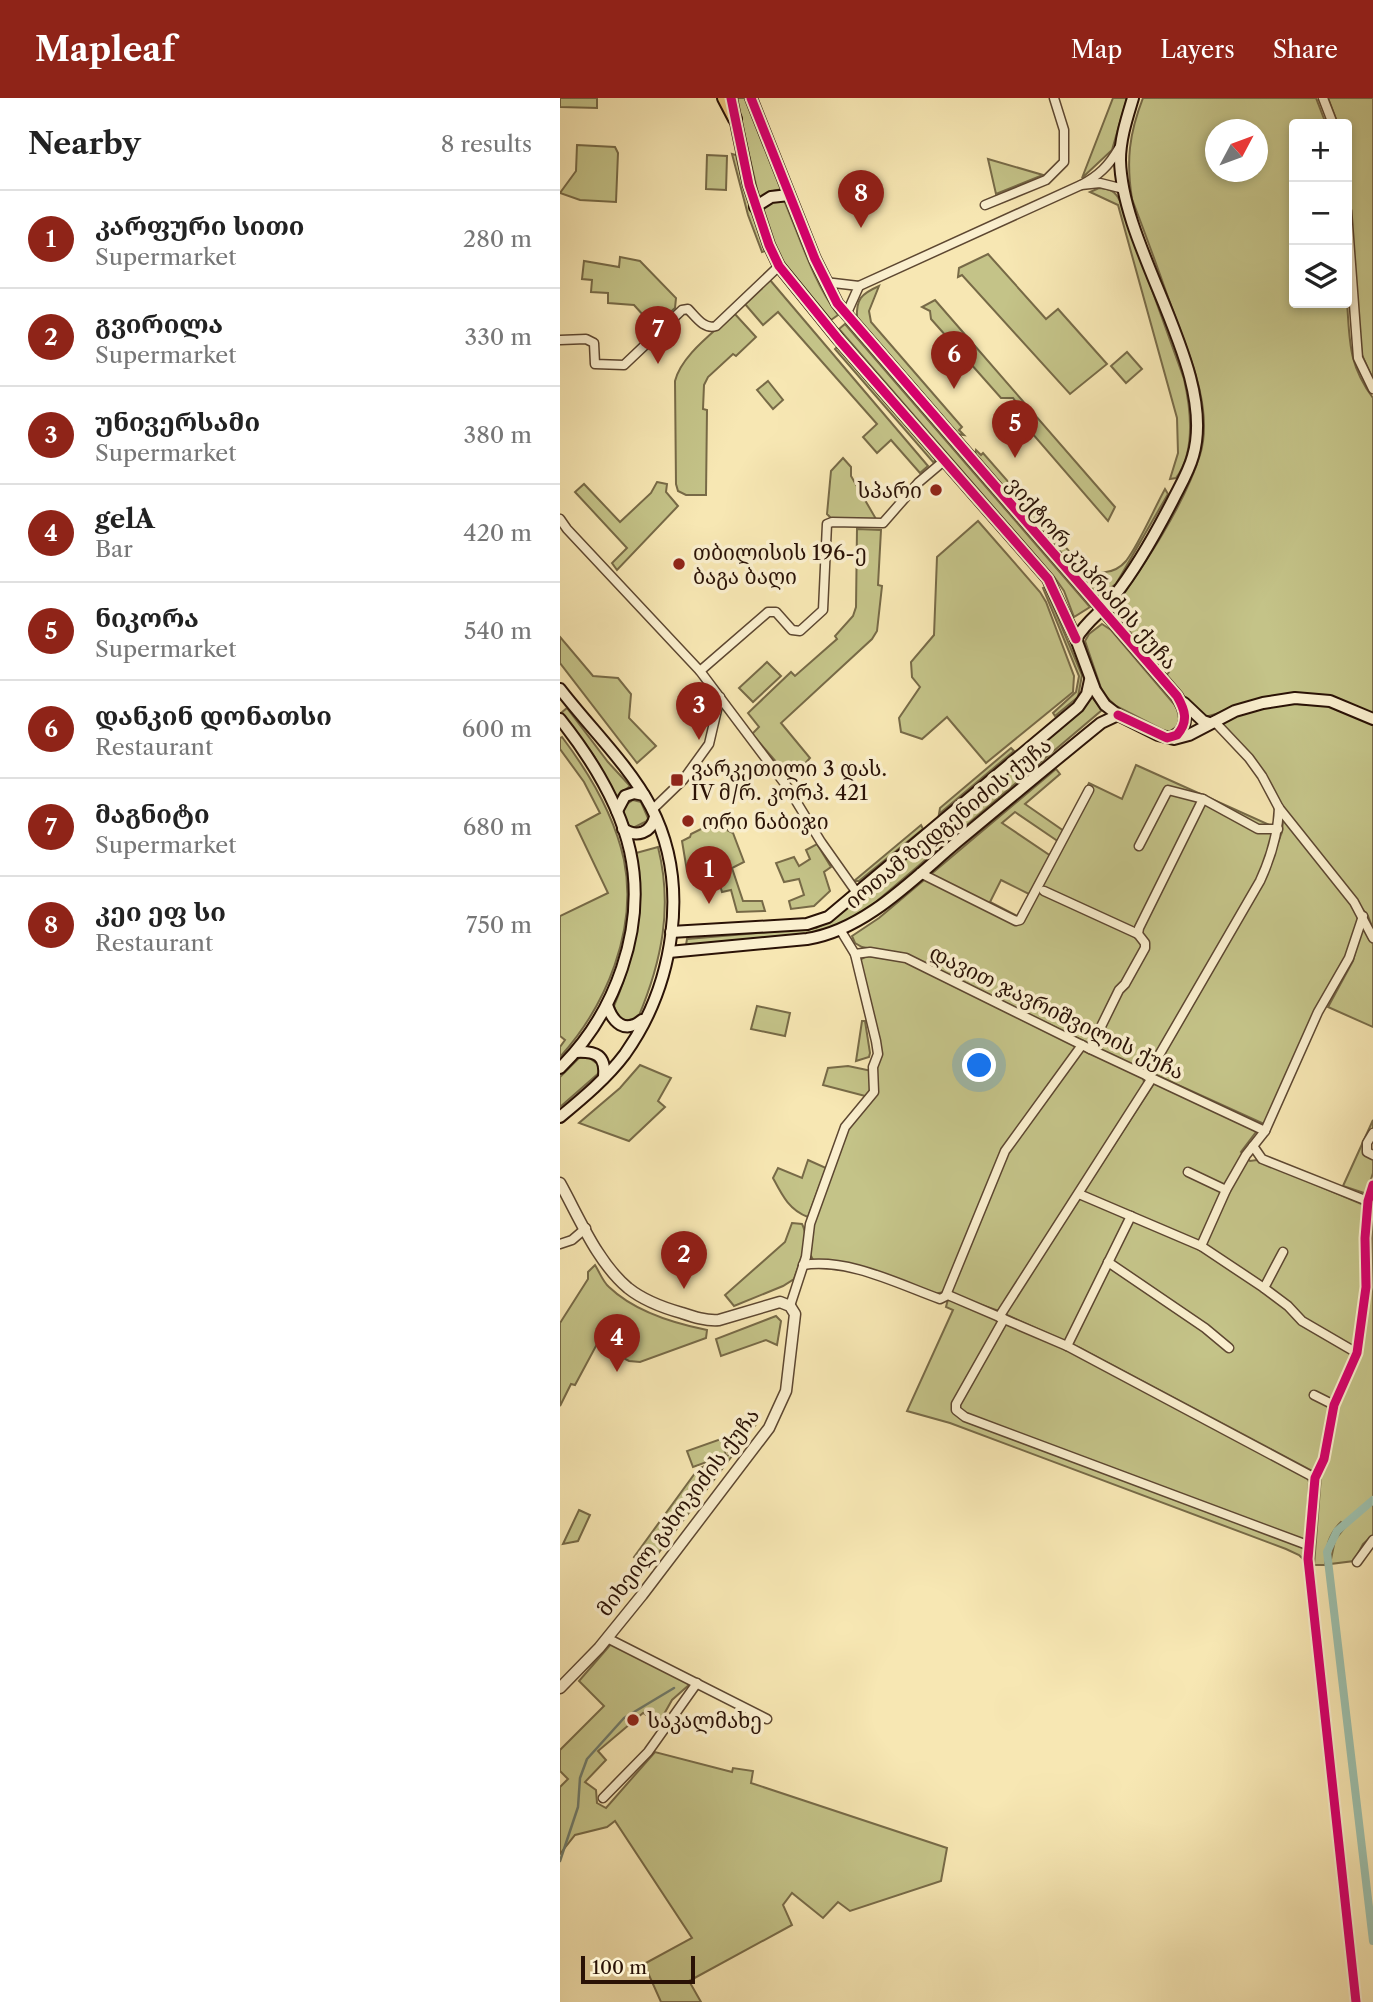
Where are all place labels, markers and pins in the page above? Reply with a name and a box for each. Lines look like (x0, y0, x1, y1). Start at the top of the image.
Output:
pin: 8 (838, 170, 884, 228)
pin: 7 (635, 306, 681, 364)
pin: 6 (931, 331, 977, 389)
pin: 5 (992, 400, 1038, 458)
place label: სპარი (857, 478, 922, 503)
marker: სპარი (928, 482, 944, 498)
place label: თბილისის 196-ე ბაგა ბაღი (693, 540, 867, 590)
marker: თბილისის 196-ე ბაგა ბაღი (671, 556, 687, 572)
pin: 3 (676, 682, 722, 740)
place label: ვარკეთილი 3 დას. IV მ/რ. კორპ. 421 (691, 756, 887, 806)
marker: ვარკეთილი 3 დას. IV მ/რ. კორპ. 421 (669, 772, 685, 788)
place label: ორი ნაბიჯი (702, 809, 829, 835)
marker: ორი ნაბიჯი (680, 813, 696, 829)
pin: 1 (686, 846, 732, 904)
pin: 2 (661, 1231, 707, 1289)
pin: 4 (594, 1314, 640, 1372)
place label: საკალმახე (647, 1708, 762, 1734)
marker: საკალმახე (625, 1712, 641, 1728)

